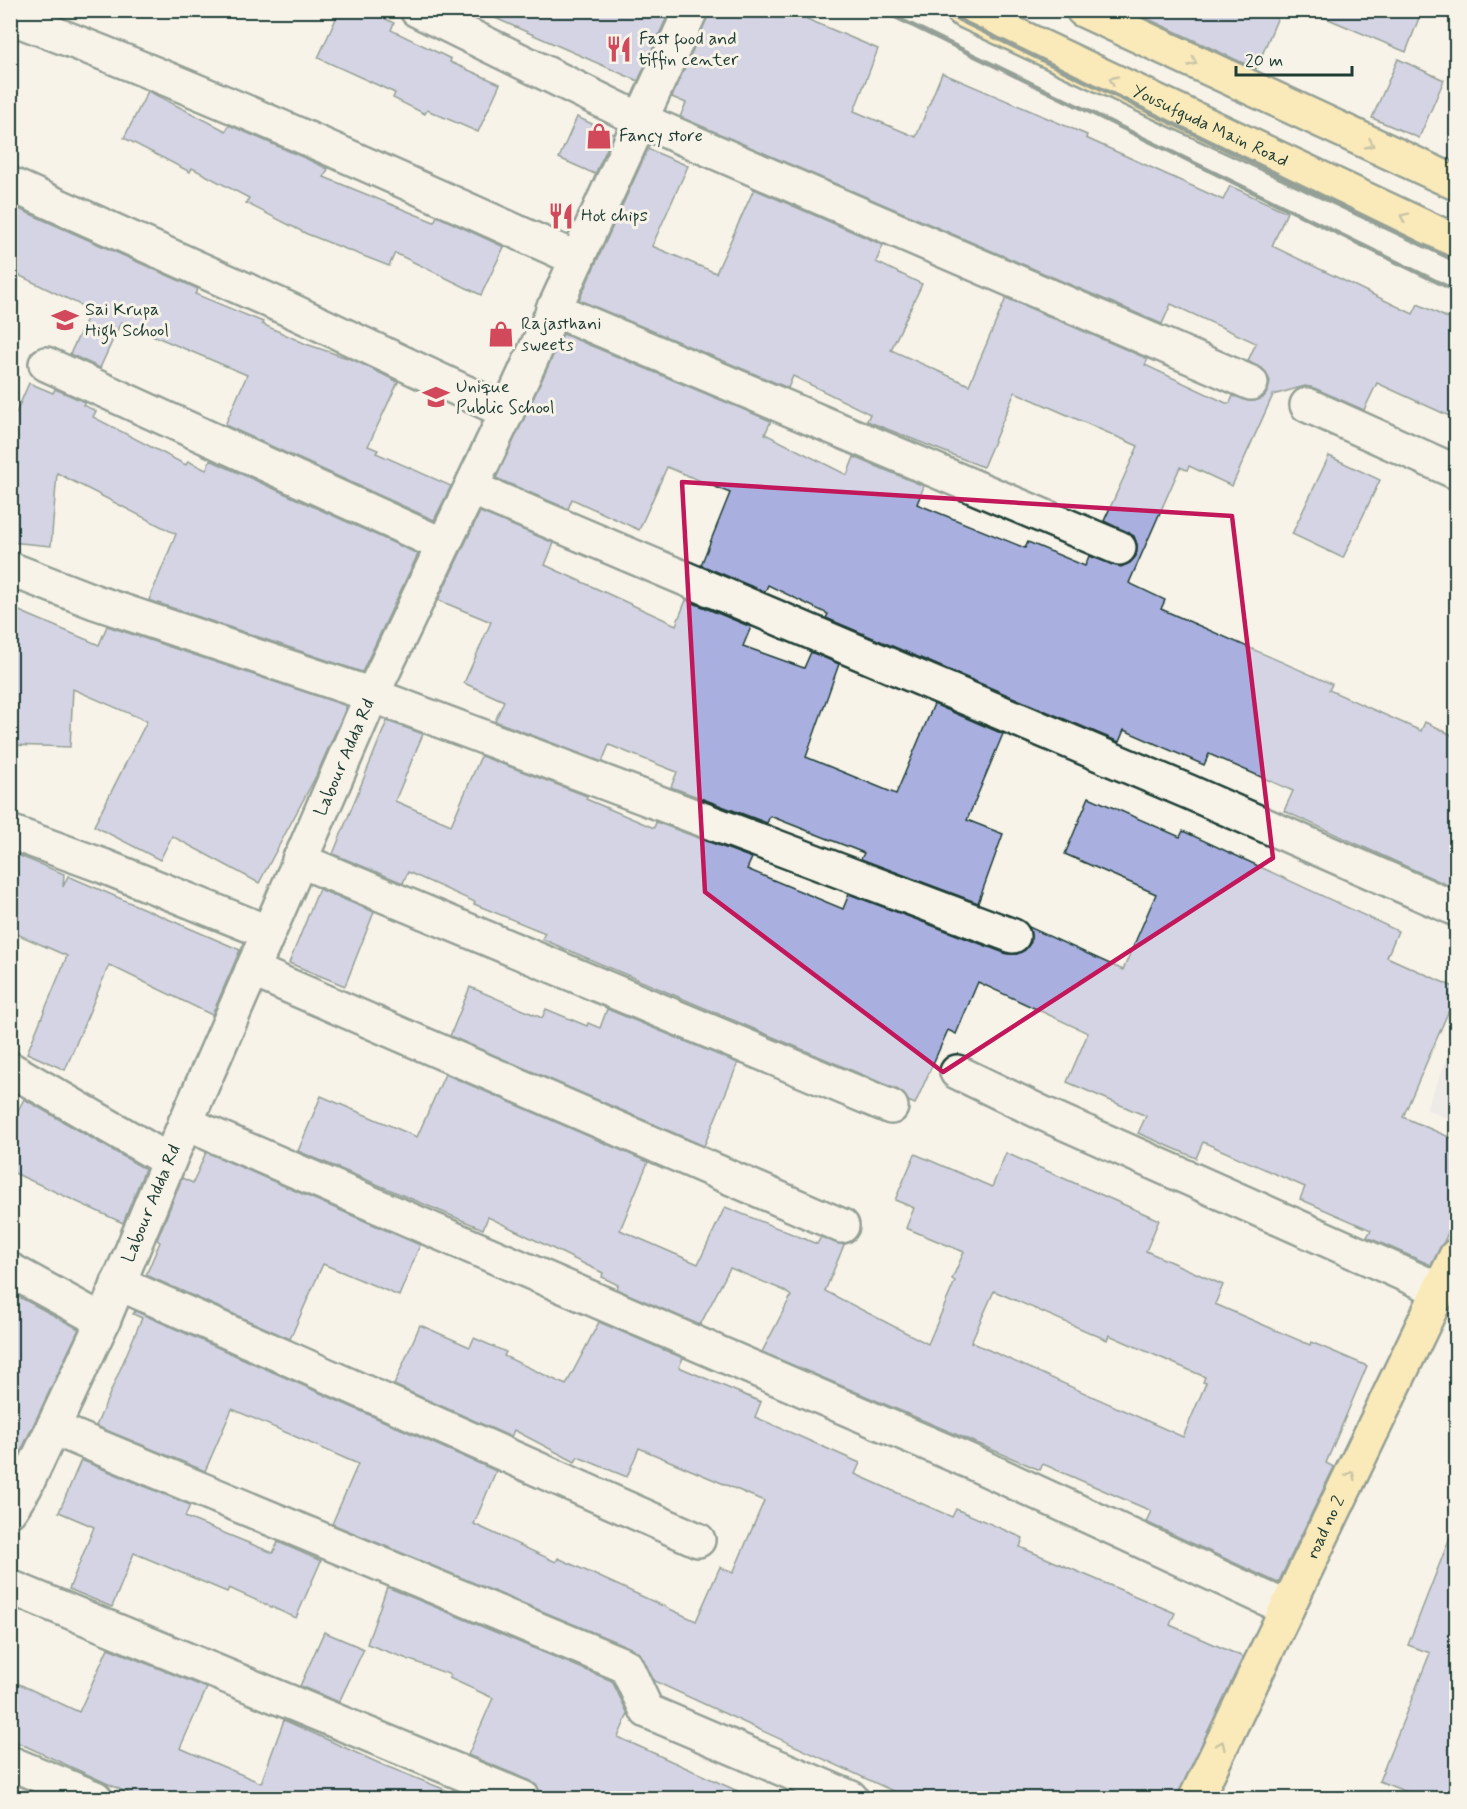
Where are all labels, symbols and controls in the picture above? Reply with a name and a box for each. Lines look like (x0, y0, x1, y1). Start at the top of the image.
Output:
place label: Fast food and tiffin center (639, 27, 739, 72)
restaurant icon: Fast food and tiffin center (604, 34, 634, 64)
scale bar (1236, 39, 1352, 77)
text: 20 m (1245, 49, 1283, 73)
one-way arrow (1187, 54, 1198, 66)
one-way arrow (1109, 75, 1120, 87)
street label: Yousufguda Main Road (1128, 79, 1292, 173)
shop icon: Fancy store (584, 121, 614, 151)
place label: Fancy store (619, 124, 703, 148)
one-way arrow (1364, 136, 1375, 148)
restaurant icon: Hot chips (546, 201, 576, 231)
place label: Hot chips (581, 204, 648, 228)
one-way arrow (1399, 212, 1410, 224)
place label: Sai Krupa High School (85, 298, 169, 345)
school or university icon: Sai Krupa High School (50, 305, 80, 335)
place label: Rajasthani sweets (521, 312, 602, 357)
shop icon: Rajasthani sweets (486, 319, 516, 349)
place label: Unique Public School (456, 375, 554, 420)
school or university icon: Unique Public School (421, 382, 451, 412)
street label: Labour Adda Rd (309, 695, 381, 820)
street label: Labour Adda Rd (116, 1141, 187, 1266)
one-way arrow (1343, 1471, 1355, 1482)
street label: road no 2 (1300, 1492, 1351, 1563)
one-way arrow (1213, 1741, 1225, 1752)

